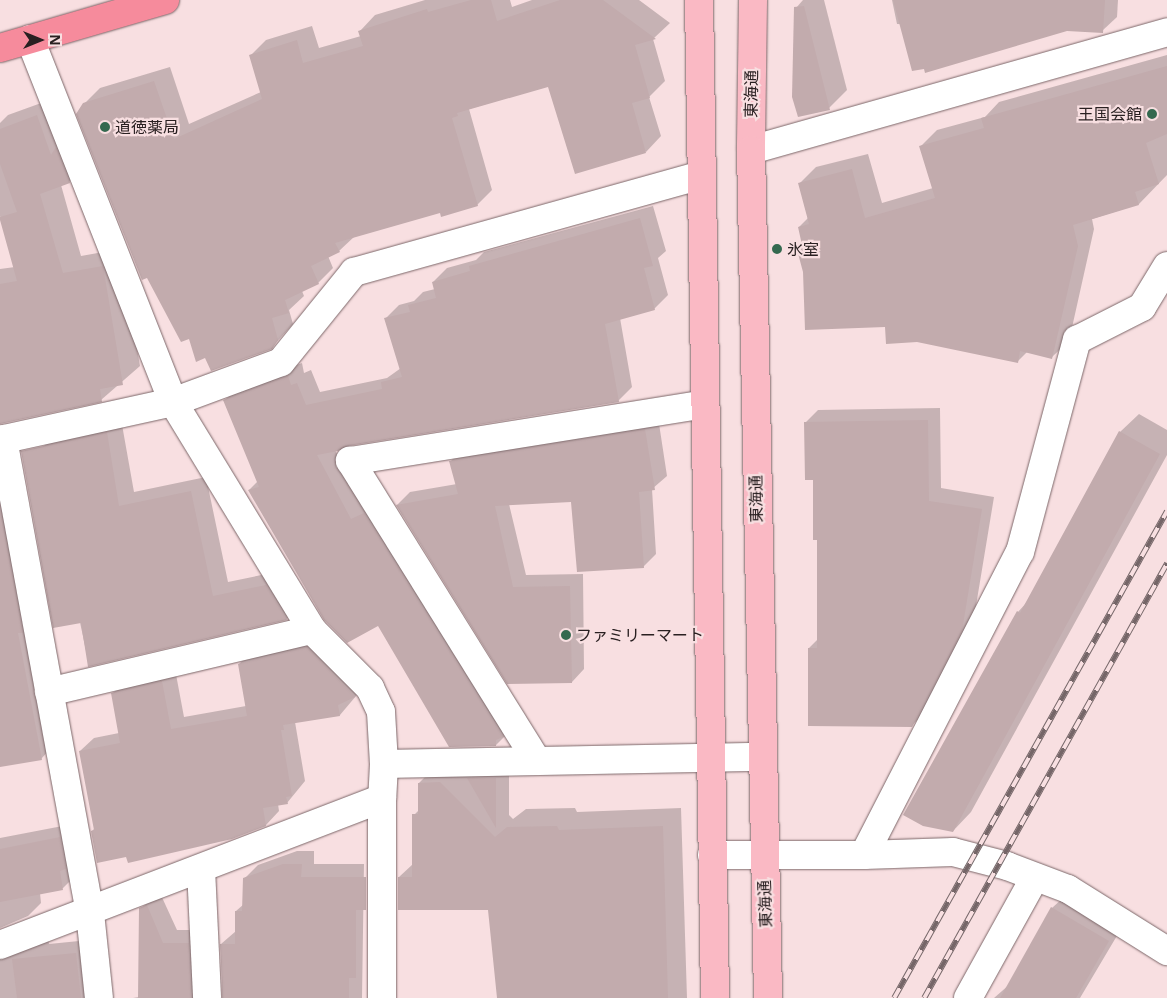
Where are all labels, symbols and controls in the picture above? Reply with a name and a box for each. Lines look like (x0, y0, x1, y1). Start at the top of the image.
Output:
north arrow (15, 15, 65, 65)
text: N (46, 34, 65, 46)
street label: 東海通 (741, 70, 761, 118)
place label: 王国会館 (1078, 104, 1142, 124)
marker: 王国会館 (1146, 108, 1158, 120)
place label: 道徳薬局 (115, 117, 179, 137)
marker: 道徳薬局 (99, 121, 111, 133)
place label: 氷室 (787, 239, 819, 259)
marker: 氷室 (771, 243, 783, 255)
street label: 東海通 (746, 475, 766, 523)
place label: ファミリーマート (576, 625, 704, 645)
marker: ファミリーマート (560, 629, 572, 641)
street label: 東海通 (755, 880, 775, 928)

